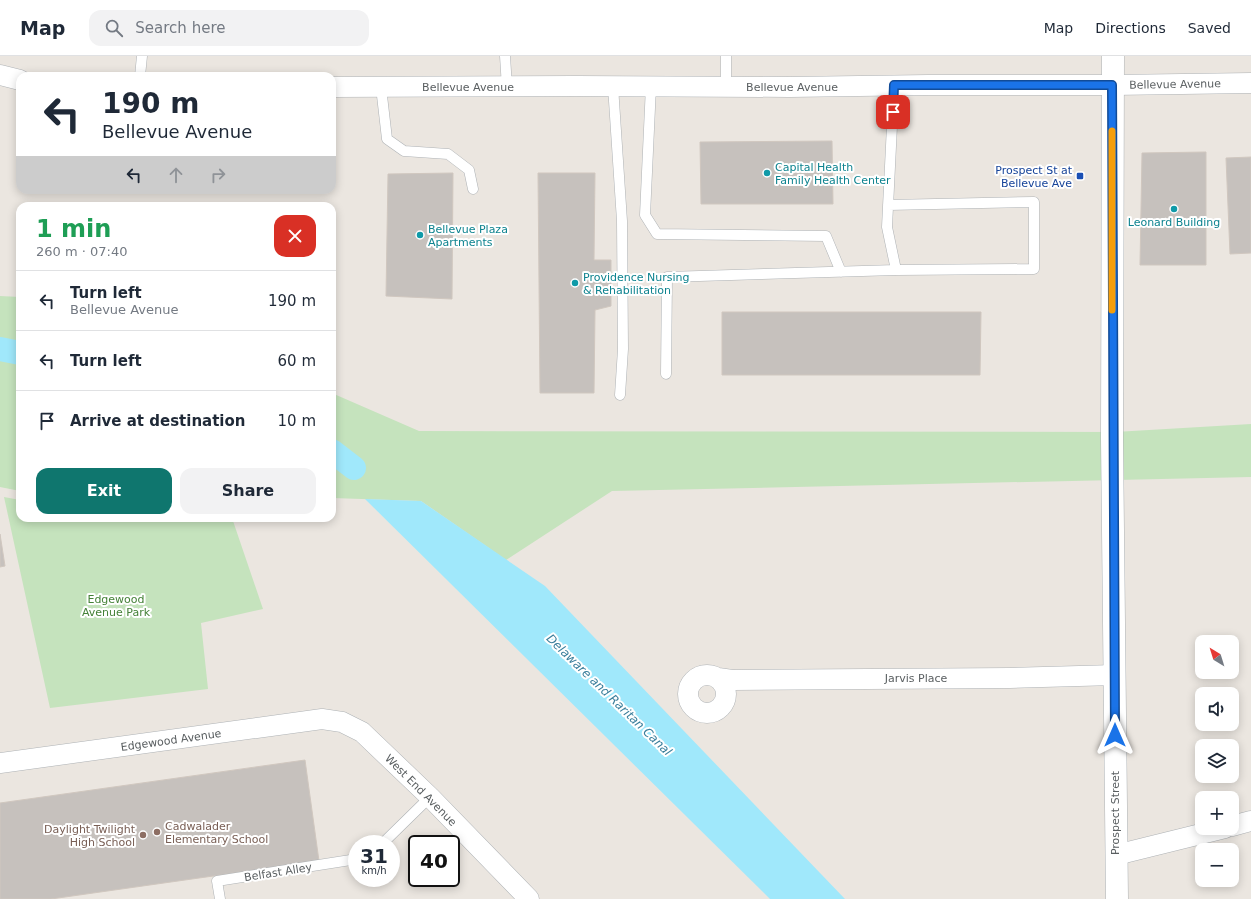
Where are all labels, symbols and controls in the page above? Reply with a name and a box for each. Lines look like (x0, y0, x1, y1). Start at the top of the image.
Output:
search box (89, 10, 369, 46)
text: Map (20, 17, 65, 39)
icon: search (103, 17, 125, 39)
text: Search here (135, 19, 225, 37)
text: Map (1044, 20, 1073, 36)
text: Directions (1095, 20, 1166, 36)
text: Saved (1188, 20, 1231, 36)
street label: Bellevue Avenue (1129, 77, 1221, 92)
street label: Bellevue Avenue (422, 81, 514, 94)
street label: Bellevue Avenue (746, 81, 838, 94)
text: 190 m (102, 87, 199, 120)
icon: left (36, 88, 88, 140)
pin (876, 95, 910, 129)
icon: arrive (882, 101, 904, 123)
text: Bellevue Avenue (102, 121, 252, 142)
place label: Capital Health Family Health Center (775, 161, 891, 187)
icon: left (123, 164, 145, 186)
icon: ahead (165, 164, 187, 186)
icon: right (207, 164, 229, 186)
place label: Prospect St at Bellevue Ave (995, 164, 1073, 190)
marker: Capital Health Family Health Center (762, 168, 772, 178)
marker: Prospect St at Bellevue Ave (1075, 171, 1085, 181)
marker: Leonard Building (1169, 204, 1179, 214)
text: 1 min (36, 215, 111, 243)
button: close (274, 215, 316, 257)
place label: Leonard Building (1128, 216, 1220, 229)
place label: Bellevue Plaza Apartments (428, 223, 508, 249)
marker: Bellevue Plaza Apartments (415, 230, 425, 240)
text: 260 m · 07:40 (36, 244, 127, 259)
place label: Providence Nursing & Rehabilitation (583, 271, 690, 297)
marker: Providence Nursing & Rehabilitation (570, 278, 580, 288)
text: Turn left (70, 284, 142, 302)
icon: left (36, 290, 58, 312)
text: 190 m (268, 292, 316, 310)
text: Bellevue Avenue (70, 302, 179, 317)
icon: left (36, 350, 58, 372)
text: Turn left (70, 352, 142, 370)
text: 60 m (278, 352, 316, 370)
icon: arrive (36, 410, 58, 432)
text: Arrive at destination (70, 412, 245, 430)
text: 10 m (278, 412, 316, 430)
button: Exit (36, 468, 172, 514)
button: Share (180, 468, 316, 514)
park label: Edgewood Avenue Park (82, 593, 151, 619)
water label: Delaware and Raritan Canal (544, 631, 675, 759)
north arrow (1195, 635, 1239, 679)
map controls (1195, 635, 1239, 887)
street label: Jarvis Place (884, 672, 948, 685)
button: sound (1195, 687, 1239, 731)
position arrow (1094, 714, 1136, 756)
street label: Edgewood Avenue (120, 727, 222, 754)
button: layers (1195, 739, 1239, 783)
street label: West End Avenue (382, 752, 459, 829)
street label: Prospect Street (1109, 770, 1122, 855)
button: + (1195, 791, 1239, 835)
place label: Cadwalader Elementary School (165, 820, 268, 846)
place label: Daylight Twilight High School (44, 823, 136, 849)
marker: Cadwalader Elementary School (152, 827, 162, 837)
marker: Daylight Twilight High School (138, 830, 148, 840)
speed limit sign: 40 (408, 835, 460, 887)
button: − (1195, 843, 1239, 887)
text: 31 (360, 844, 388, 868)
street label: Belfast Alley (243, 861, 313, 884)
text: km/h (361, 865, 387, 876)

